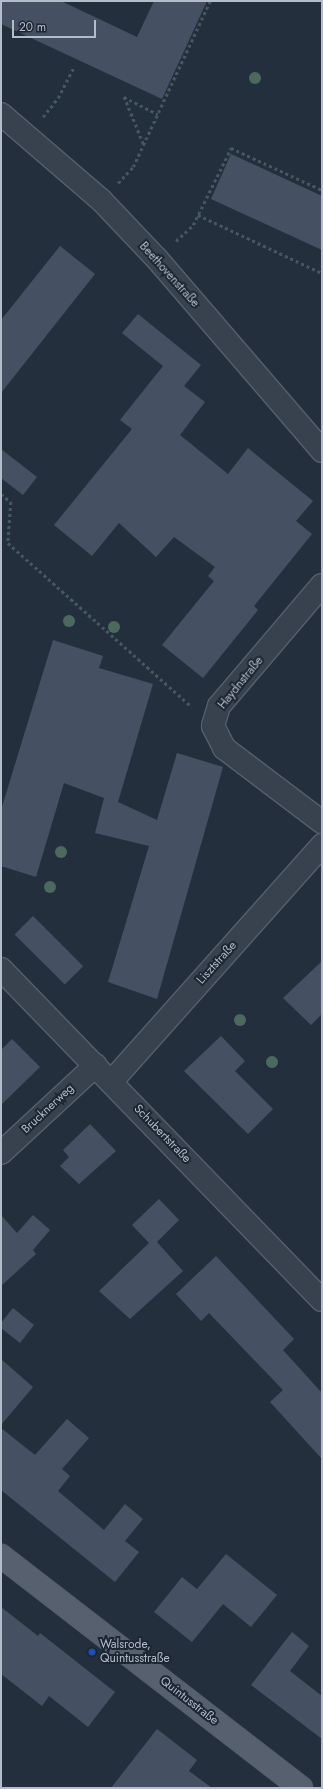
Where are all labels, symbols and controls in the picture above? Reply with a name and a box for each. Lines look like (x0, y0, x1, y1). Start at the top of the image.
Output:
scale bar (14, 12, 98, 38)
text: 20 m (19, 18, 46, 36)
street label: Beethovenstraße (136, 239, 202, 311)
street label: Haydnstraße (215, 654, 267, 712)
street label: Lisztstraße (194, 939, 240, 987)
street label: Brucknerweg (19, 1081, 77, 1137)
street label: Schubertstraße (131, 1102, 193, 1166)
place label: Walsrode, Quintusstraße (100, 1638, 170, 1666)
marker: Walsrode, Quintusstraße (87, 1647, 97, 1657)
street label: Quintusstraße (157, 1674, 221, 1728)

